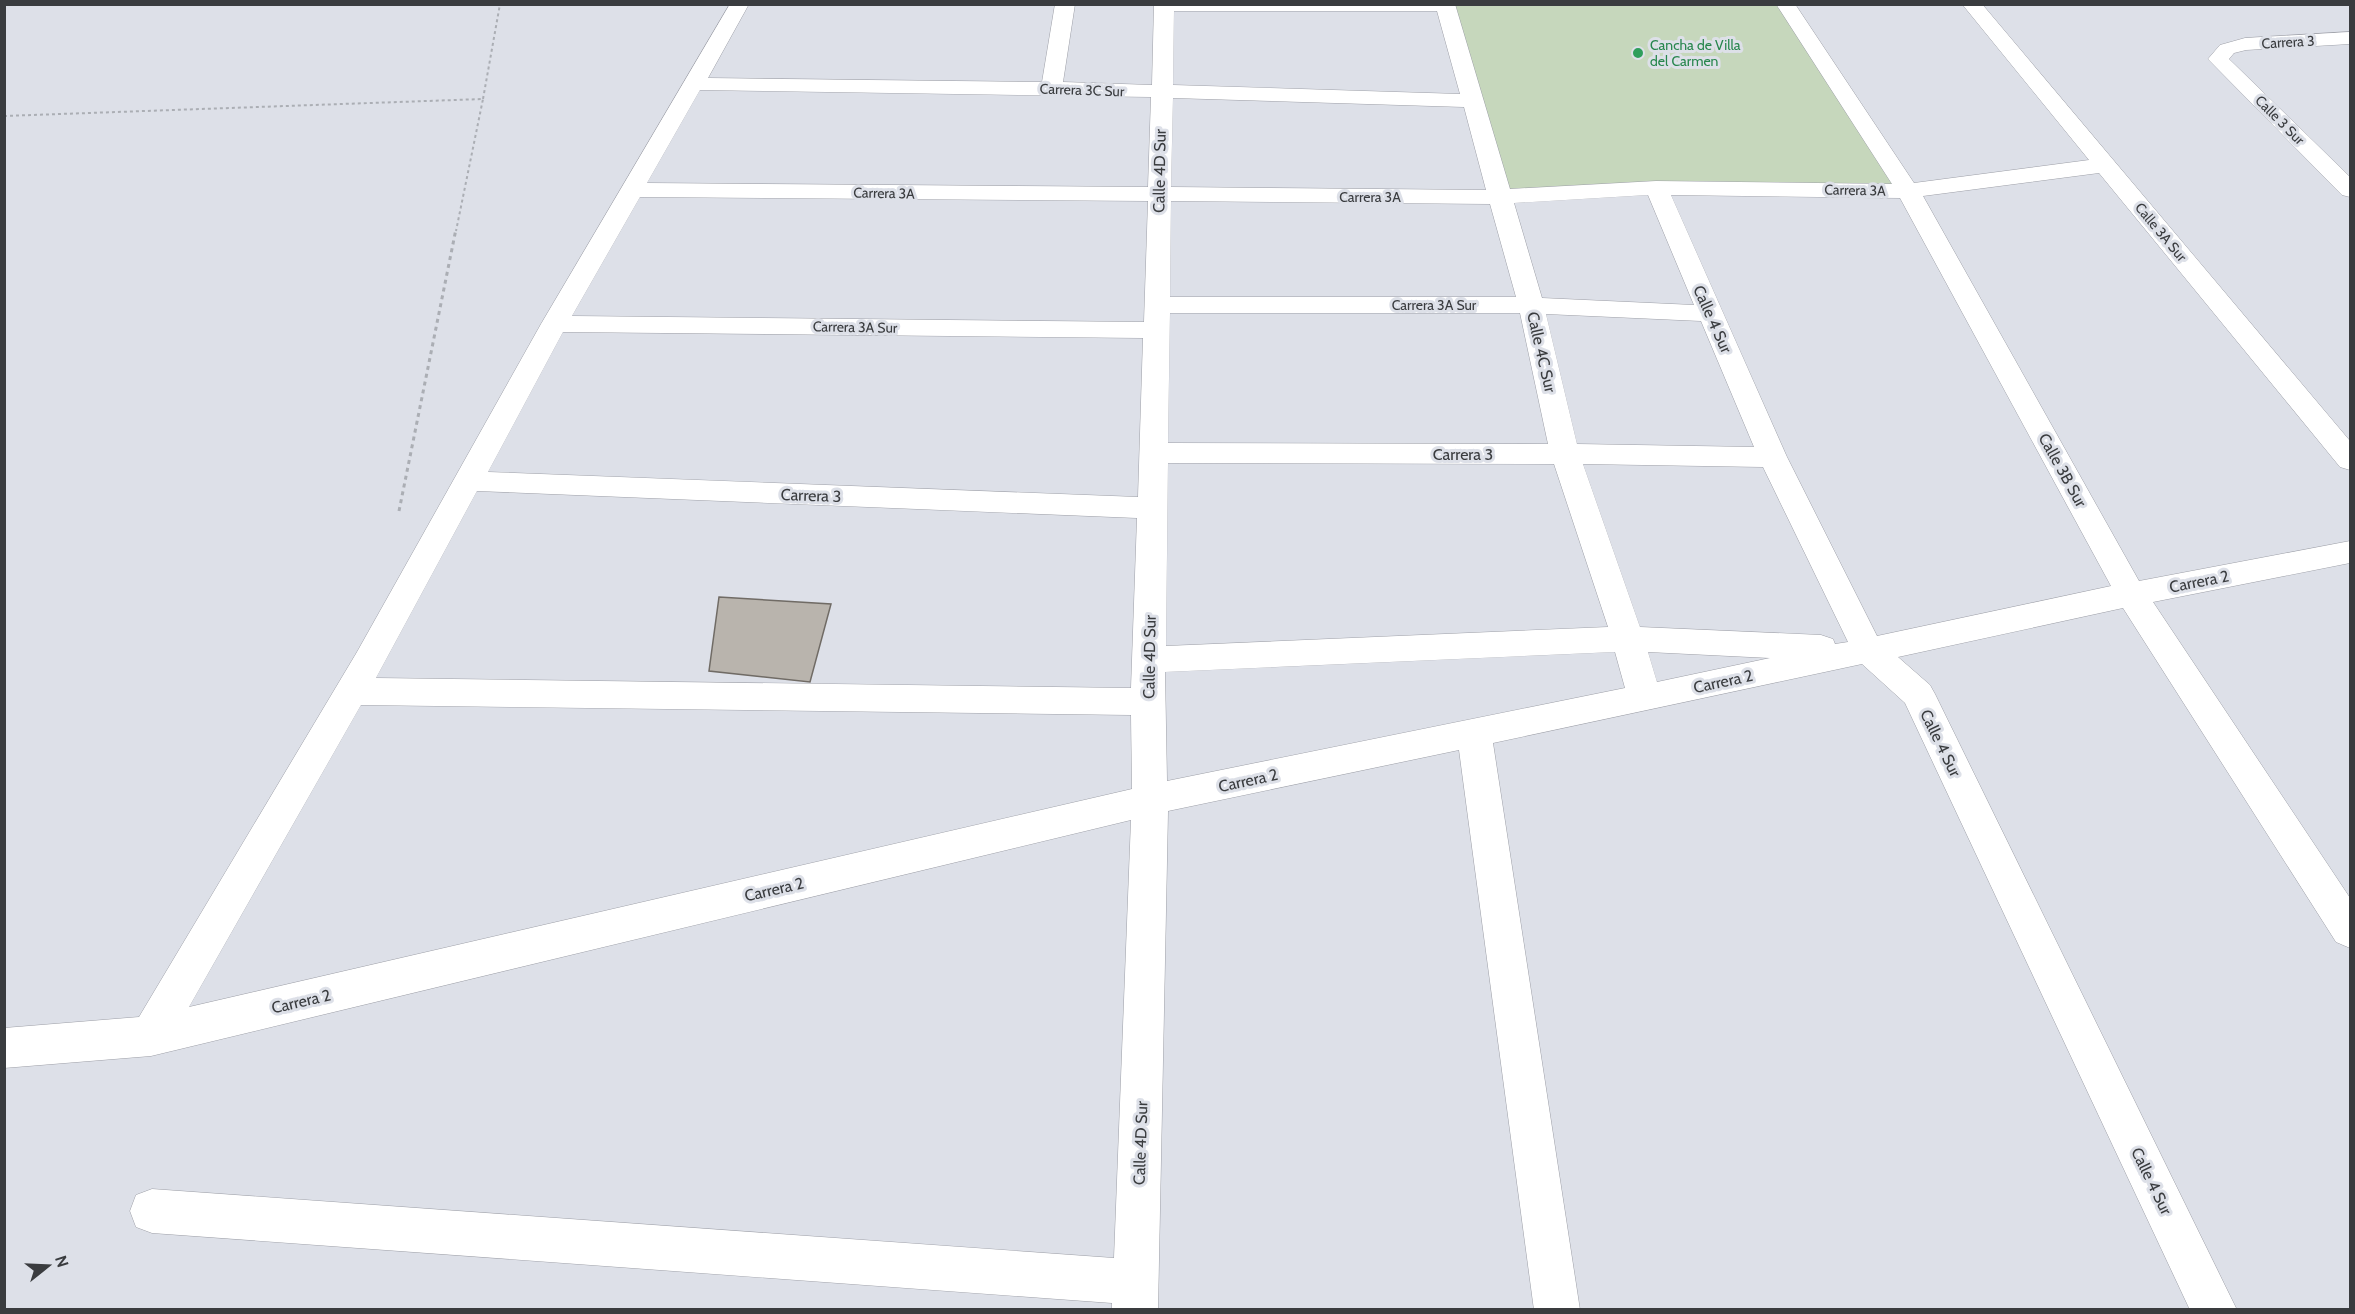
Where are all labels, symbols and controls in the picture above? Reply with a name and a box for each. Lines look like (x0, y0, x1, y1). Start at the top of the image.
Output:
street label: Carrera 3 (2261, 32, 2315, 52)
place label: Cancha de Villa del Carmen (1650, 36, 1741, 70)
marker: Cancha de Villa del Carmen (1631, 46, 1645, 60)
street label: Carrera 3C Sur (1039, 80, 1125, 100)
street label: Calle 3 Sur (2251, 91, 2309, 149)
street label: Calle 4D Sur (1149, 128, 1170, 213)
street label: Carrera 3A (1824, 180, 1886, 200)
street label: Carrera 3A (853, 183, 915, 203)
street label: Carrera 3A (1339, 188, 1401, 206)
street label: Calle 3A Sur (2131, 199, 2191, 266)
street label: Calle 4 Sur (1689, 282, 1736, 357)
street label: Carrera 3A Sur (1392, 296, 1477, 314)
street label: Calle 4C Sur (1523, 310, 1560, 395)
street label: Carrera 3A Sur (813, 317, 898, 337)
street label: Calle 3B Sur (2035, 430, 2091, 511)
street label: Carrera 3 (1433, 445, 1493, 464)
street label: Carrera 3 (780, 485, 842, 506)
street label: Carrera 2 (2168, 566, 2230, 597)
street label: Calle 4D Sur (1139, 614, 1160, 699)
street label: Carrera 2 (1692, 666, 1755, 697)
street label: Calle 4 Sur (1916, 707, 1965, 781)
street label: Carrera 2 (1217, 765, 1280, 796)
street label: Carrera 2 (743, 873, 806, 906)
street label: Carrera 2 (270, 985, 333, 1018)
street label: Calle 4D Sur (1130, 1100, 1151, 1185)
street label: Calle 4 Sur (2127, 1145, 2176, 1219)
north arrow (18, 1236, 78, 1296)
text: N (51, 1253, 73, 1270)

